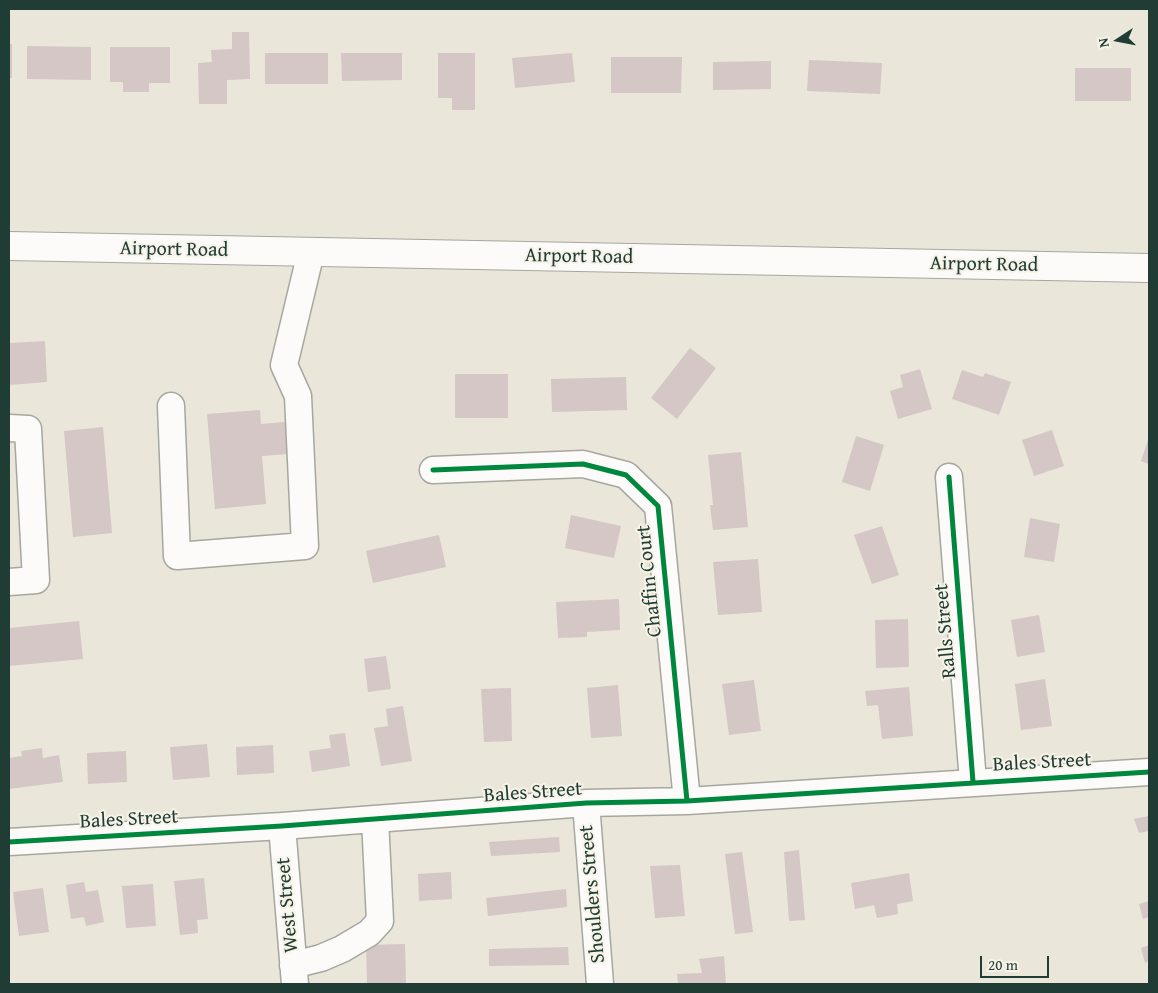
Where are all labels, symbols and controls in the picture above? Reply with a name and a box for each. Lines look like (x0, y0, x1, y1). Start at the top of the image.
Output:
north arrow (1093, 15, 1143, 65)
text: N (1093, 36, 1114, 49)
street label: Airport Road (120, 237, 228, 263)
street label: Airport Road (525, 244, 633, 270)
street label: Airport Road (930, 252, 1038, 278)
street label: Chaffin Court (632, 524, 668, 638)
street label: Ralls Street (930, 583, 962, 679)
street label: Bales Street (992, 748, 1092, 778)
street label: Bales Street (483, 778, 583, 808)
street label: Bales Street (79, 805, 179, 835)
street label: Shoulders Street (575, 824, 611, 964)
street label: West Street (272, 856, 304, 954)
scale bar (983, 946, 1052, 978)
text: 20 m (988, 954, 1018, 975)

